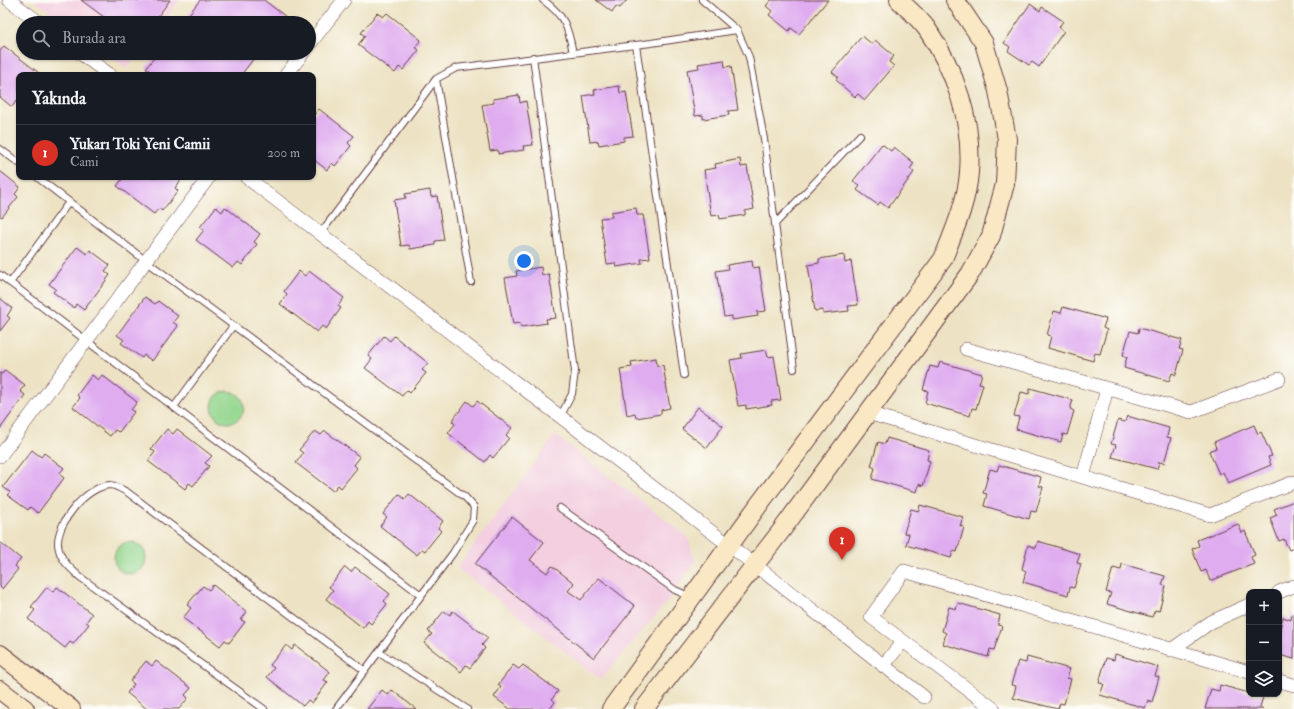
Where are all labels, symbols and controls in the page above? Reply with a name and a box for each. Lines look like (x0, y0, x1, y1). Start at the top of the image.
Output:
search box (16, 16, 316, 60)
icon: search (30, 27, 52, 49)
text: Burada ara (62, 29, 126, 48)
text: Yakında (32, 88, 86, 109)
text: Yukarı Toki Yeni Camii (70, 135, 210, 154)
text: 1 (43, 145, 47, 161)
text: 200 m (267, 145, 300, 161)
text: Cami (70, 154, 98, 170)
your location (514, 251, 534, 271)
pin: 1 (829, 527, 855, 560)
map controls (1246, 589, 1282, 697)
button: + (1246, 589, 1282, 625)
button: − (1246, 625, 1282, 661)
button: layers (1246, 661, 1282, 697)

